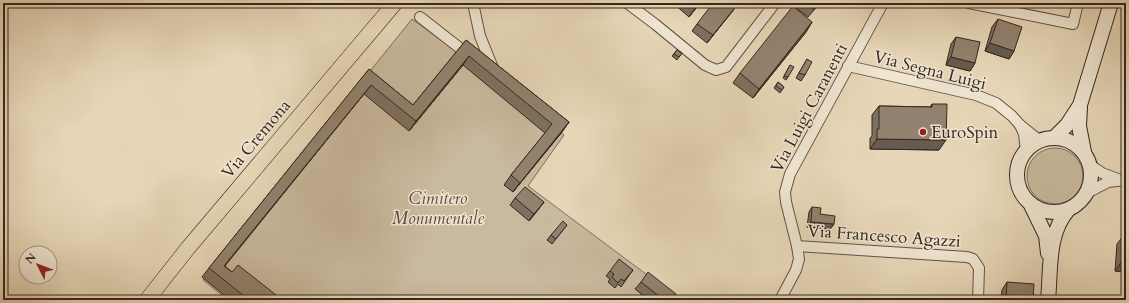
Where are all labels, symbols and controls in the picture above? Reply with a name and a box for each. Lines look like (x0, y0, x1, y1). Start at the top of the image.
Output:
street label: Via Luigi Caranenti (765, 39, 853, 177)
street label: Via Segna Luigi (871, 45, 989, 95)
street label: Via Cremona (216, 94, 296, 183)
place label: EuroSpin (931, 121, 999, 144)
marker: EuroSpin (918, 127, 928, 137)
park label: Cimitero Monumentale (392, 187, 484, 230)
street label: Via Francesco Agazzi (807, 219, 962, 253)
north arrow (18, 245, 58, 285)
text: N (22, 250, 40, 267)

